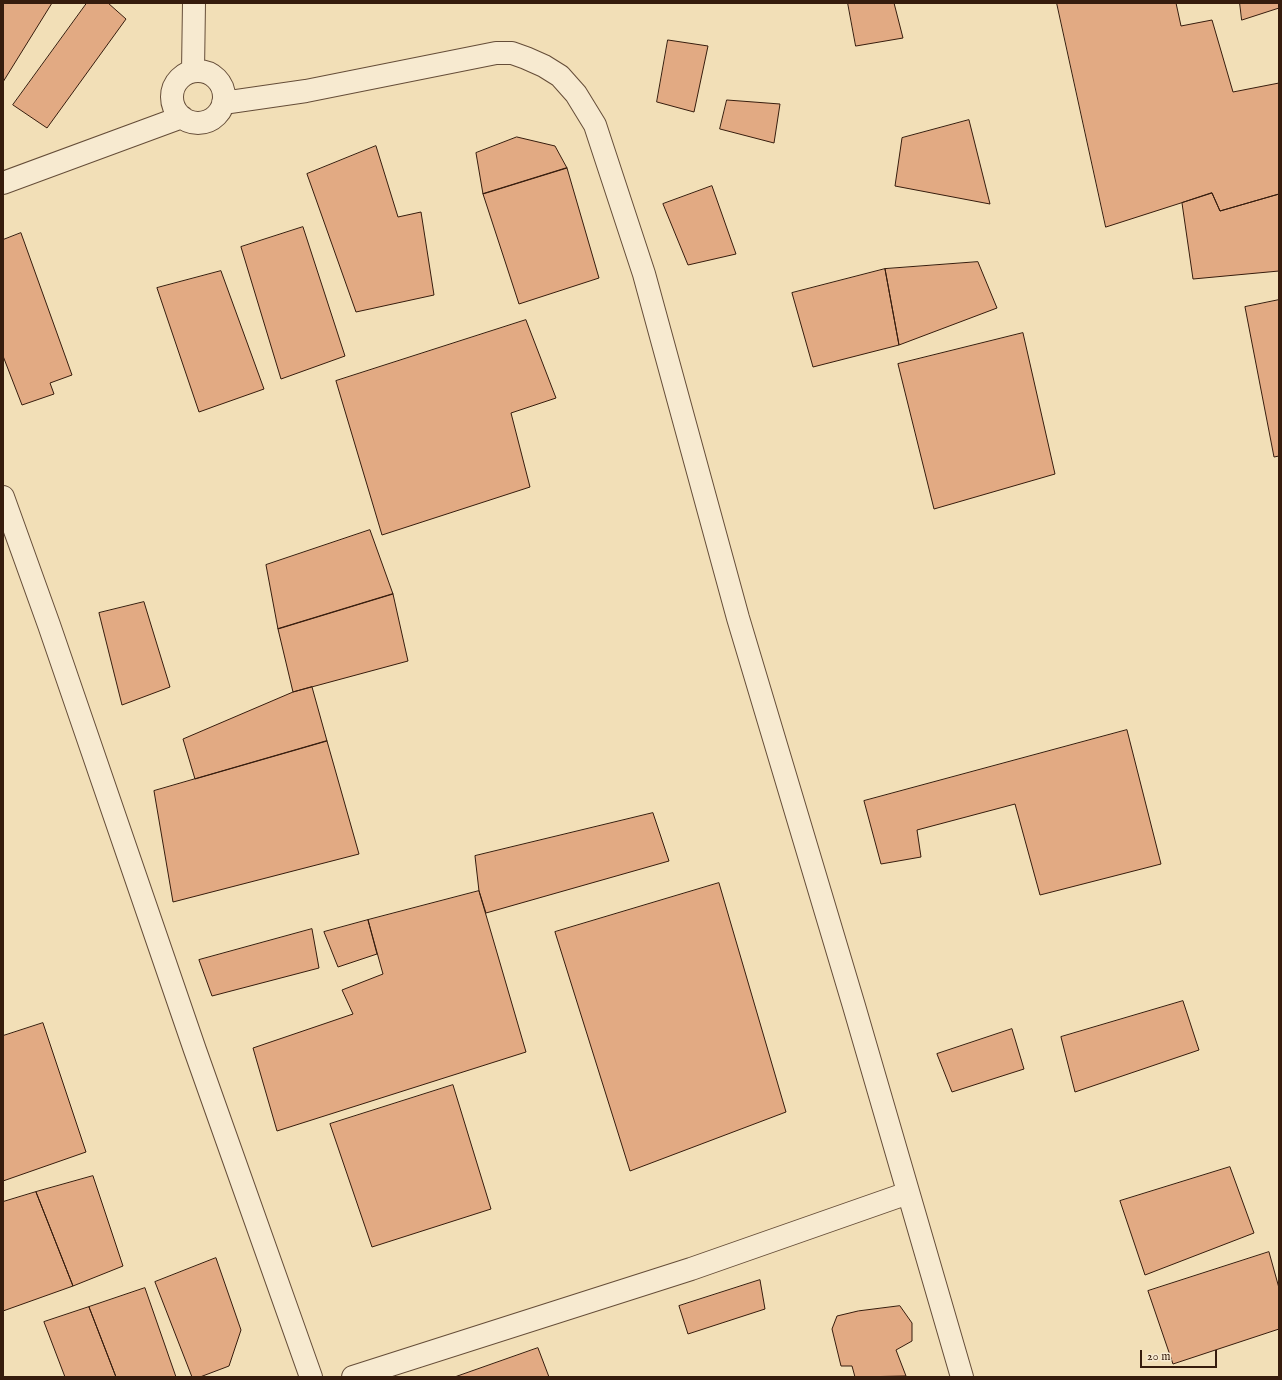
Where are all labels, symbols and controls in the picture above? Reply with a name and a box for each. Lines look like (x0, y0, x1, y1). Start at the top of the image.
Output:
scale bar (1142, 1342, 1219, 1368)
text: 20 m (1147, 1349, 1170, 1364)

